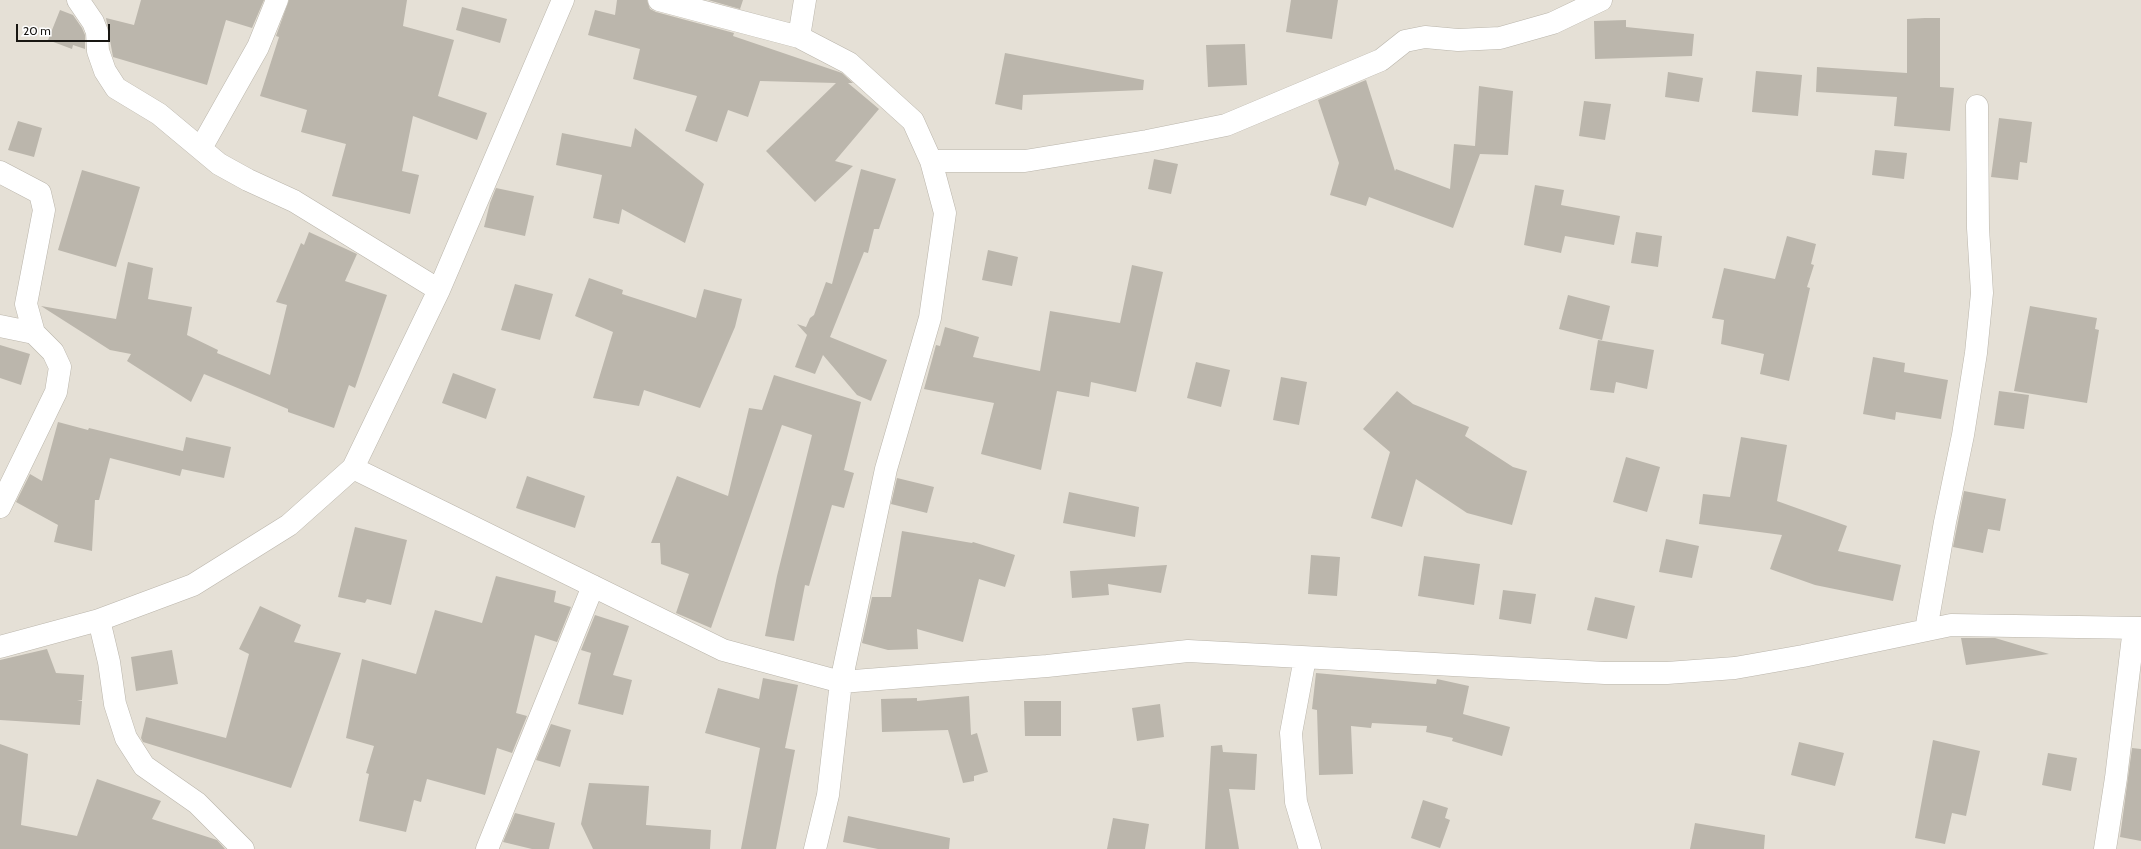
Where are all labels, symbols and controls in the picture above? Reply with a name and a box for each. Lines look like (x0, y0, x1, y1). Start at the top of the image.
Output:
scale bar (18, 16, 112, 42)
text: 20 m (23, 23, 51, 38)

